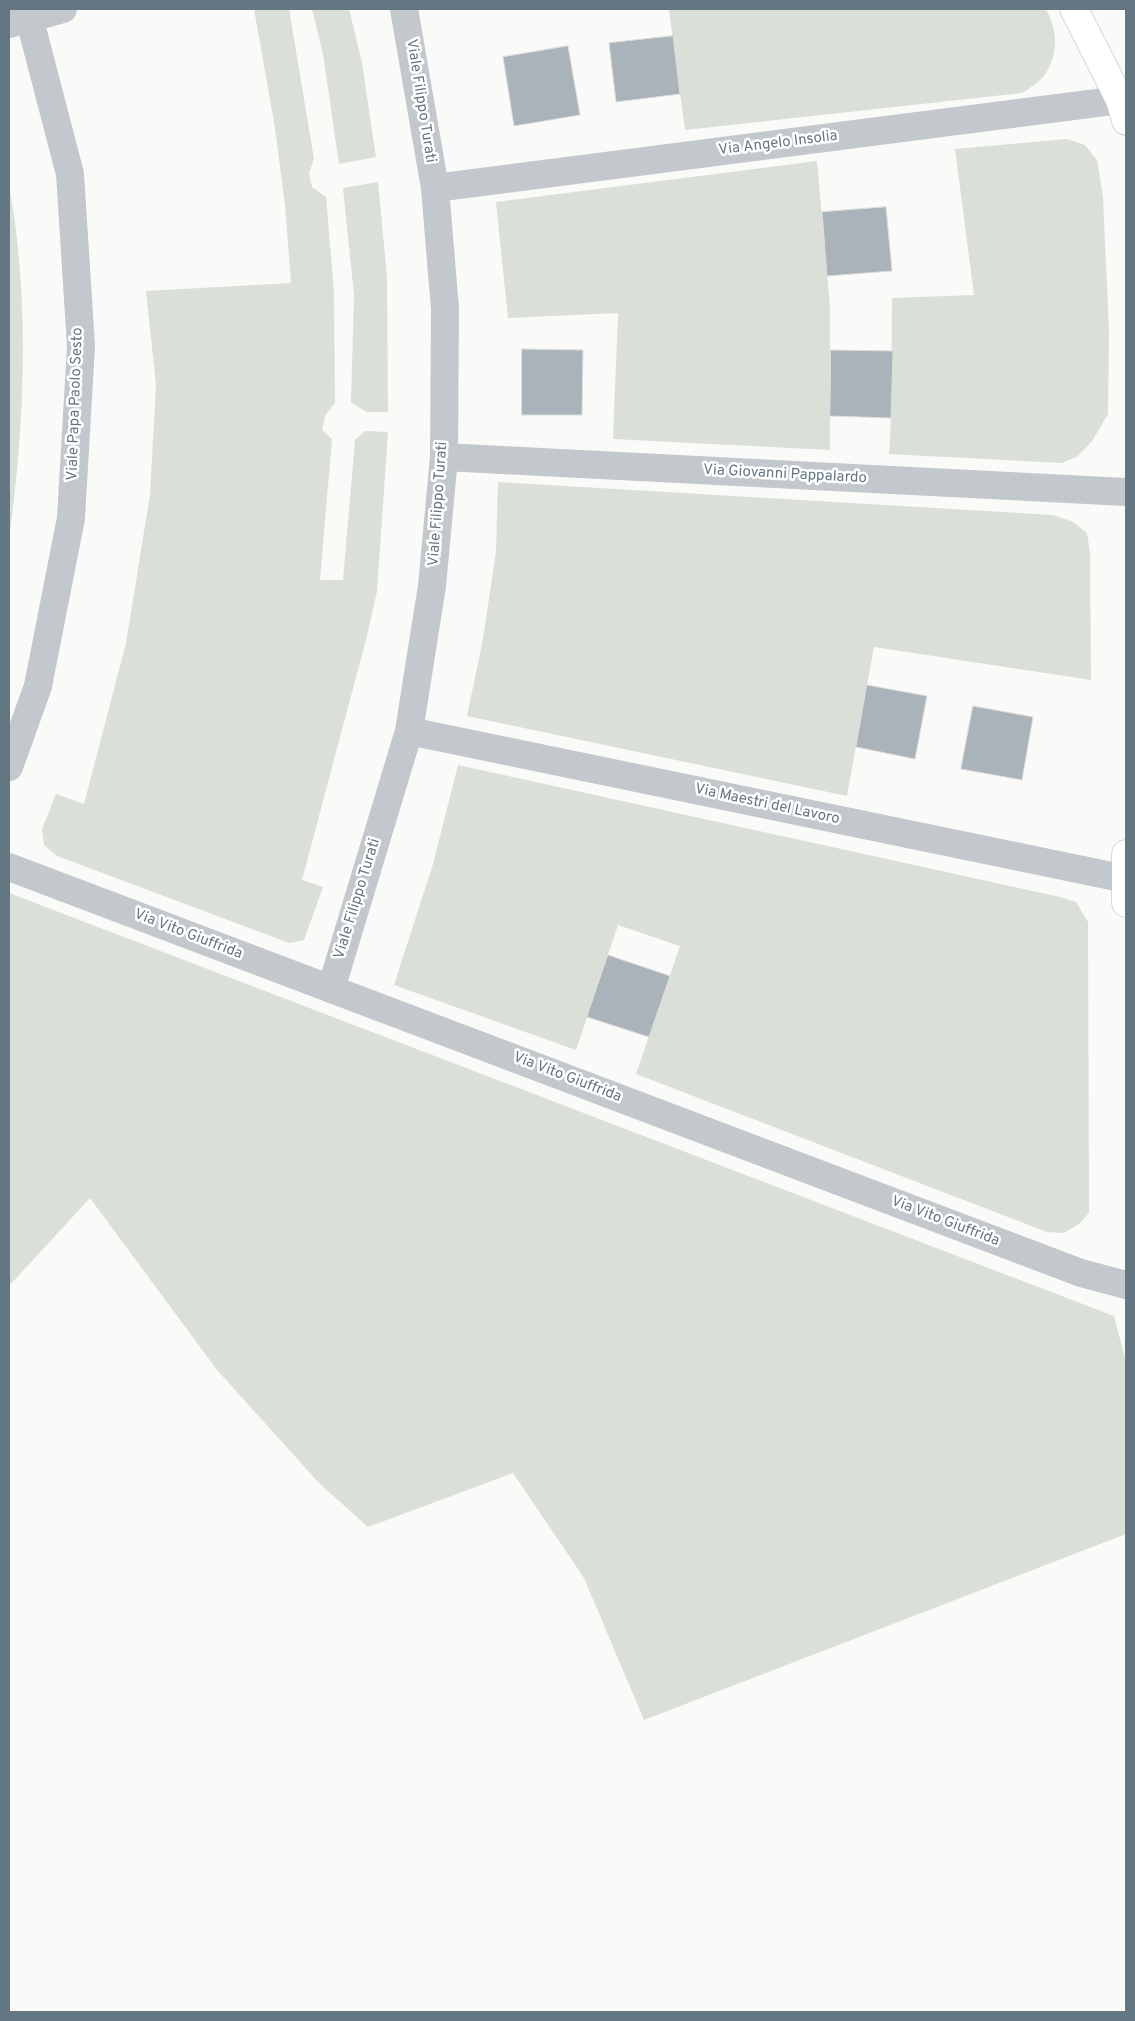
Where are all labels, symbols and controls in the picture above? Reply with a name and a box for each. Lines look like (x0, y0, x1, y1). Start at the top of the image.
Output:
street label: Viale Filippo Turati (401, 38, 439, 164)
street label: Via Angelo Insolia (718, 128, 838, 160)
street label: Viale Papa Paolo Sesto (64, 327, 88, 481)
street label: Viale Filippo Turati (426, 441, 452, 567)
street label: Via Giovanni Pappalardo (703, 462, 867, 488)
street label: Via Maestri del Lavoro (693, 781, 841, 829)
street label: Viale Filippo Turati (331, 837, 385, 961)
street label: Via Vito Giuffrida (131, 906, 245, 964)
street label: Via Vito Giuffrida (510, 1049, 624, 1107)
street label: Via Vito Giuffrida (888, 1193, 1002, 1251)

